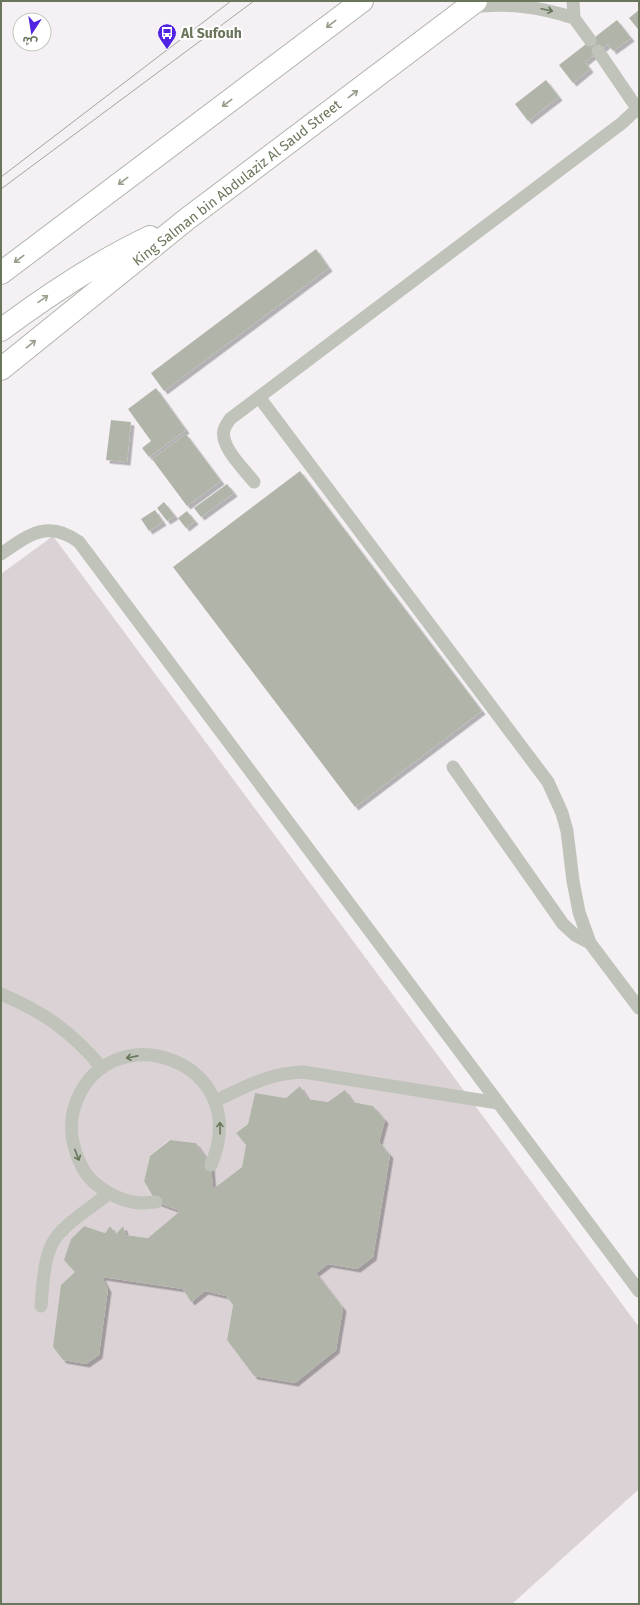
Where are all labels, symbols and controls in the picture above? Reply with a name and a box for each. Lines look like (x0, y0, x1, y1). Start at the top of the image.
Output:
one-way arrow (540, 6, 553, 14)
north arrow (12, 12, 52, 52)
one-way arrow (326, 20, 337, 29)
bus stop icon: Al Sufouh (156, 22, 178, 50)
place label: Al Sufouh (180, 25, 242, 42)
text: ش (21, 33, 39, 49)
one-way arrow (347, 90, 358, 98)
street label: King Salman bin Abdulaziz Al Saud Street (129, 96, 345, 270)
one-way arrow (222, 98, 233, 107)
one-way arrow (118, 177, 129, 185)
one-way arrow (14, 255, 25, 263)
one-way arrow (38, 295, 49, 303)
one-way arrow (26, 340, 37, 349)
one-way arrow (125, 1053, 138, 1061)
one-way arrow (216, 1122, 223, 1135)
one-way arrow (73, 1149, 81, 1161)

